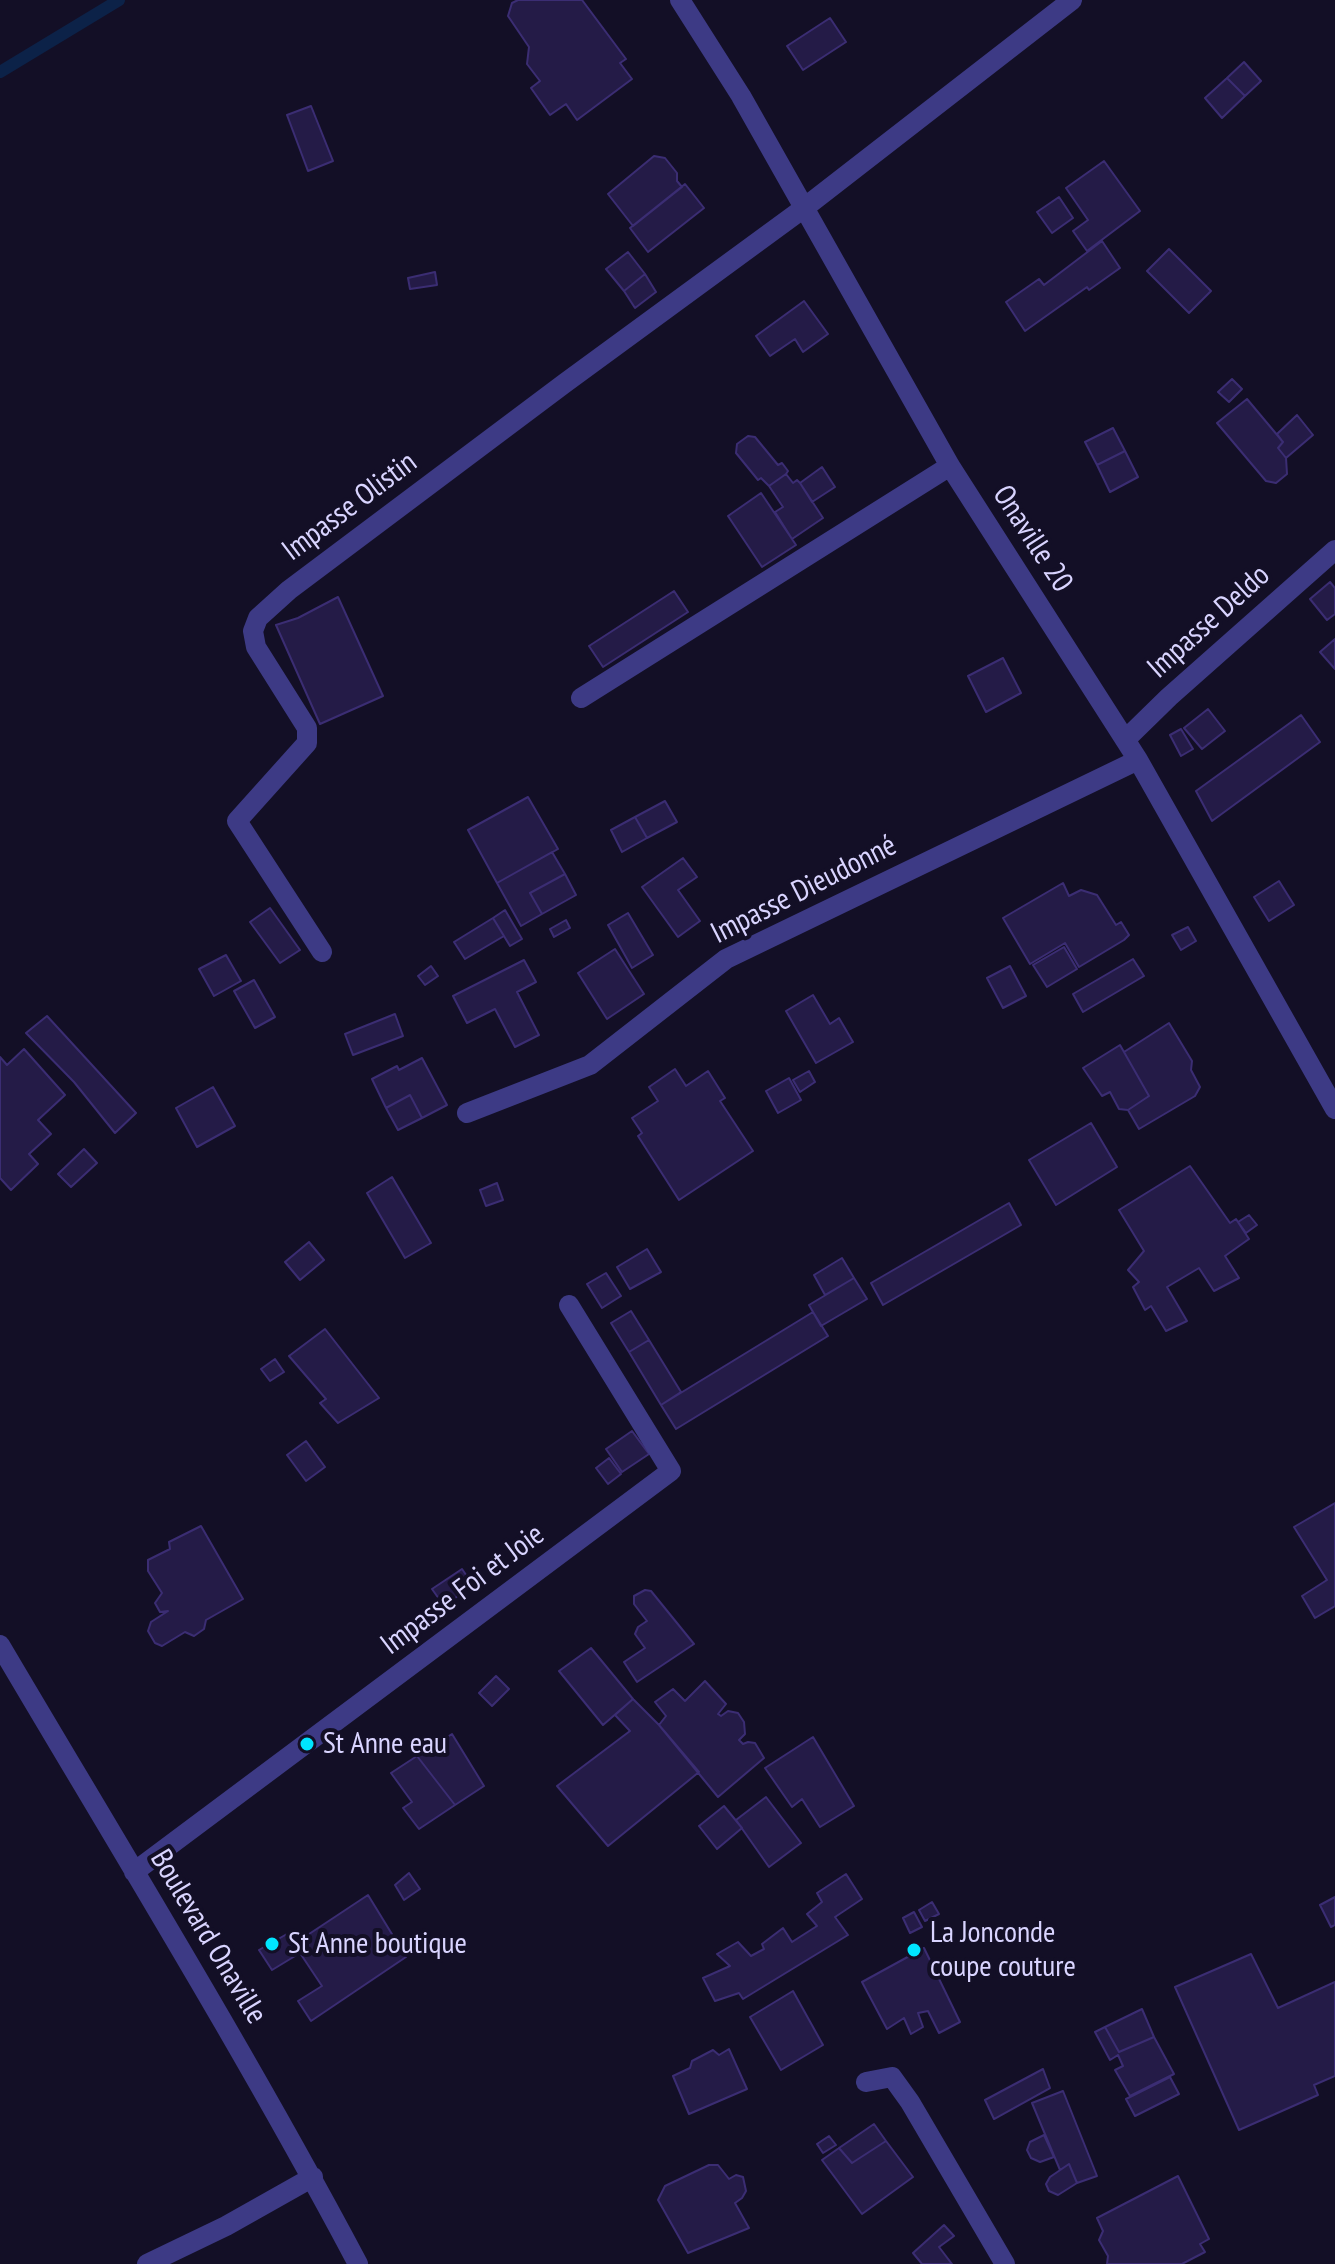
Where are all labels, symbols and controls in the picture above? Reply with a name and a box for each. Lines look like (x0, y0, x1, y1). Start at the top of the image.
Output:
street label: Impasse Olistin (276, 445, 424, 569)
street label: Onaville 20 (984, 479, 1080, 599)
street label: Impasse Deldo (1141, 558, 1277, 686)
street label: Impasse Dieudonné (705, 828, 903, 952)
street label: Impasse Foi et Joie (374, 1517, 552, 1663)
place label: St Anne eau (323, 1726, 447, 1762)
marker: St Anne eau (298, 1735, 316, 1753)
street label: Boulevard Onaville (142, 1844, 274, 2030)
place label: La Jonconde coupe couture (930, 1915, 1076, 1986)
place label: St Anne boutique (288, 1926, 467, 1962)
marker: St Anne boutique (263, 1935, 281, 1953)
marker: La Jonconde coupe couture (905, 1941, 923, 1959)

